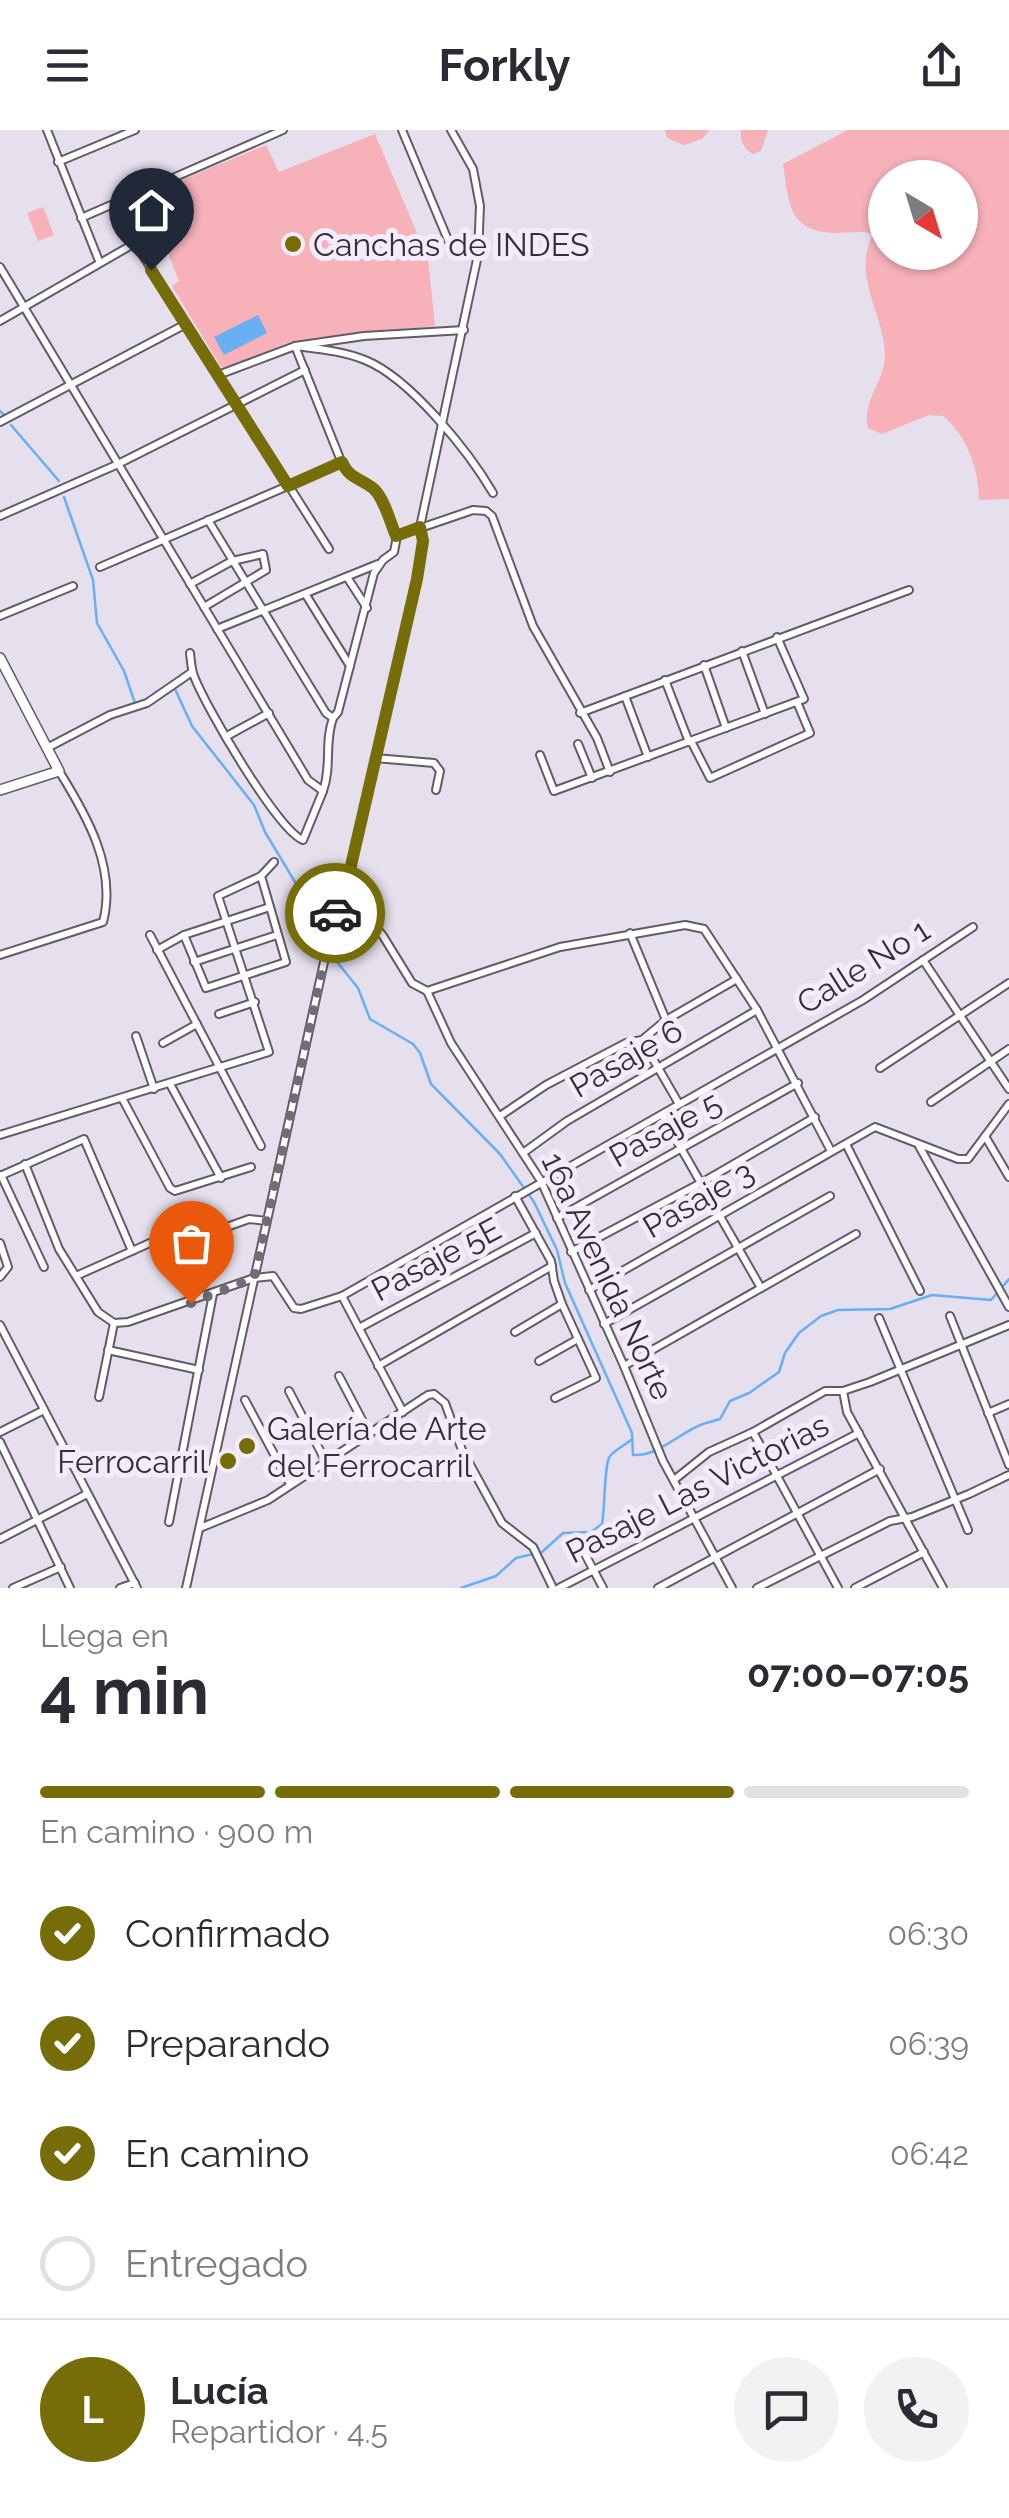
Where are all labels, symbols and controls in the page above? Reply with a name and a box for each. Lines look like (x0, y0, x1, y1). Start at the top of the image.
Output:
icon: menu (40, 38, 95, 93)
icon: share (914, 38, 969, 93)
text: Forkly (438, 39, 571, 92)
north arrow (868, 160, 978, 270)
map controls (868, 160, 978, 270)
pin (109, 168, 194, 271)
icon: home (124, 183, 179, 238)
place label: Canchas de INDES (313, 226, 589, 263)
marker: Canchas de INDES (282, 233, 304, 255)
courier (285, 863, 385, 963)
icon: car (308, 886, 363, 941)
street label: Calle No 1 (790, 911, 936, 1021)
street label: Pasaje 6 (563, 1011, 689, 1105)
street label: Pasaje 5 (603, 1083, 727, 1175)
street label: 16a Avenida Norte (534, 1147, 682, 1405)
street label: Pasaje 3 (636, 1153, 760, 1245)
pin (149, 1201, 234, 1304)
street label: Pasaje 5E (365, 1210, 507, 1308)
icon: bag (164, 1216, 219, 1271)
street label: Pasaje Las Victorias (560, 1406, 834, 1570)
place label: Galería de Arte del Ferrocarril (267, 1410, 487, 1484)
marker: Galería de Arte del Ferrocarril (236, 1435, 258, 1457)
place label: Ferrocarril (57, 1443, 208, 1480)
marker: Ferrocarril (217, 1450, 239, 1472)
text: Llega en (40, 1617, 169, 1654)
text: 07:00–07:05 (747, 1651, 969, 1696)
text: 4 min (40, 1653, 209, 1729)
text: En camino · 900 m (40, 1813, 313, 1850)
icon: check (40, 1906, 95, 1961)
text: Confirmado (125, 1911, 330, 1956)
text: 06:30 (887, 1915, 969, 1952)
icon: check (40, 2016, 95, 2071)
text: Preparando (125, 2021, 330, 2066)
text: 06:39 (888, 2025, 969, 2062)
icon: check (40, 2126, 95, 2181)
text: En camino (125, 2131, 309, 2176)
text: 06:42 (890, 2135, 969, 2172)
text: Entregado (125, 2241, 308, 2286)
button: chat (734, 2357, 839, 2462)
button: phone (864, 2357, 969, 2462)
text: Lucía (170, 2368, 269, 2413)
text: L (81, 2387, 104, 2432)
text: Repartidor · 4.5 (170, 2413, 388, 2450)

